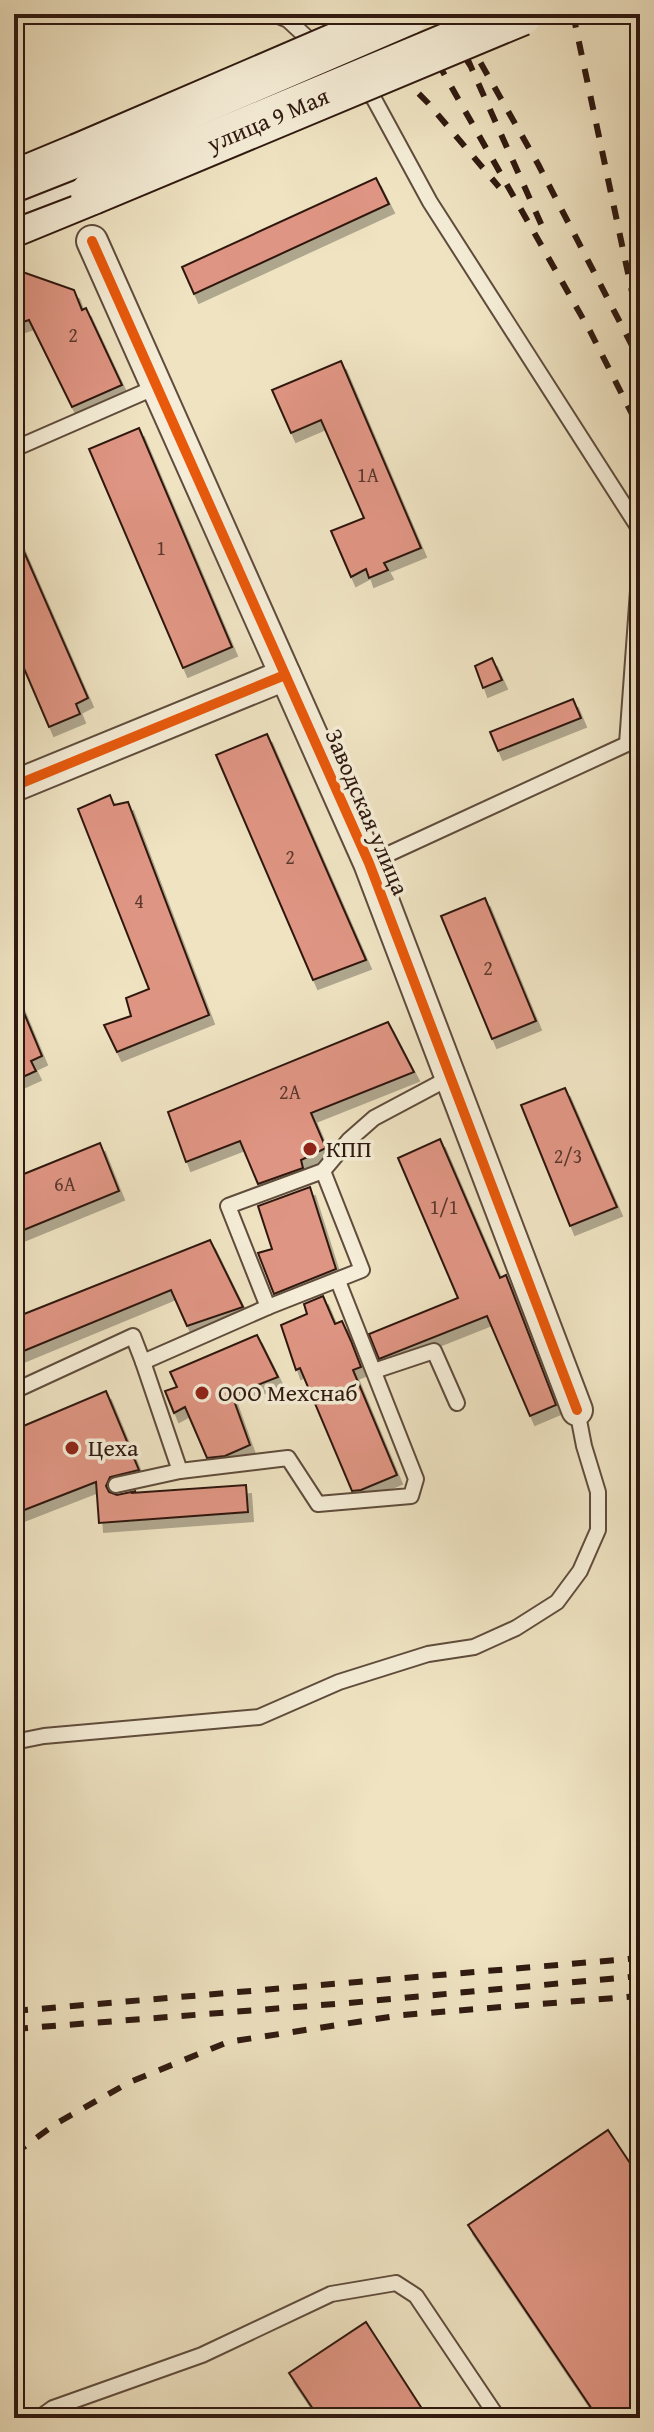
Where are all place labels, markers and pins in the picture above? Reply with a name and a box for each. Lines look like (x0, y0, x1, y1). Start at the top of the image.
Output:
place label: КПП (326, 1131, 372, 1166)
marker: КПП (301, 1140, 319, 1158)
place label: ООО Мехснаб (218, 1375, 358, 1410)
marker: ООО Мехснаб (193, 1384, 211, 1402)
place label: Цеха (88, 1430, 139, 1465)
marker: Цеха (63, 1439, 81, 1457)

